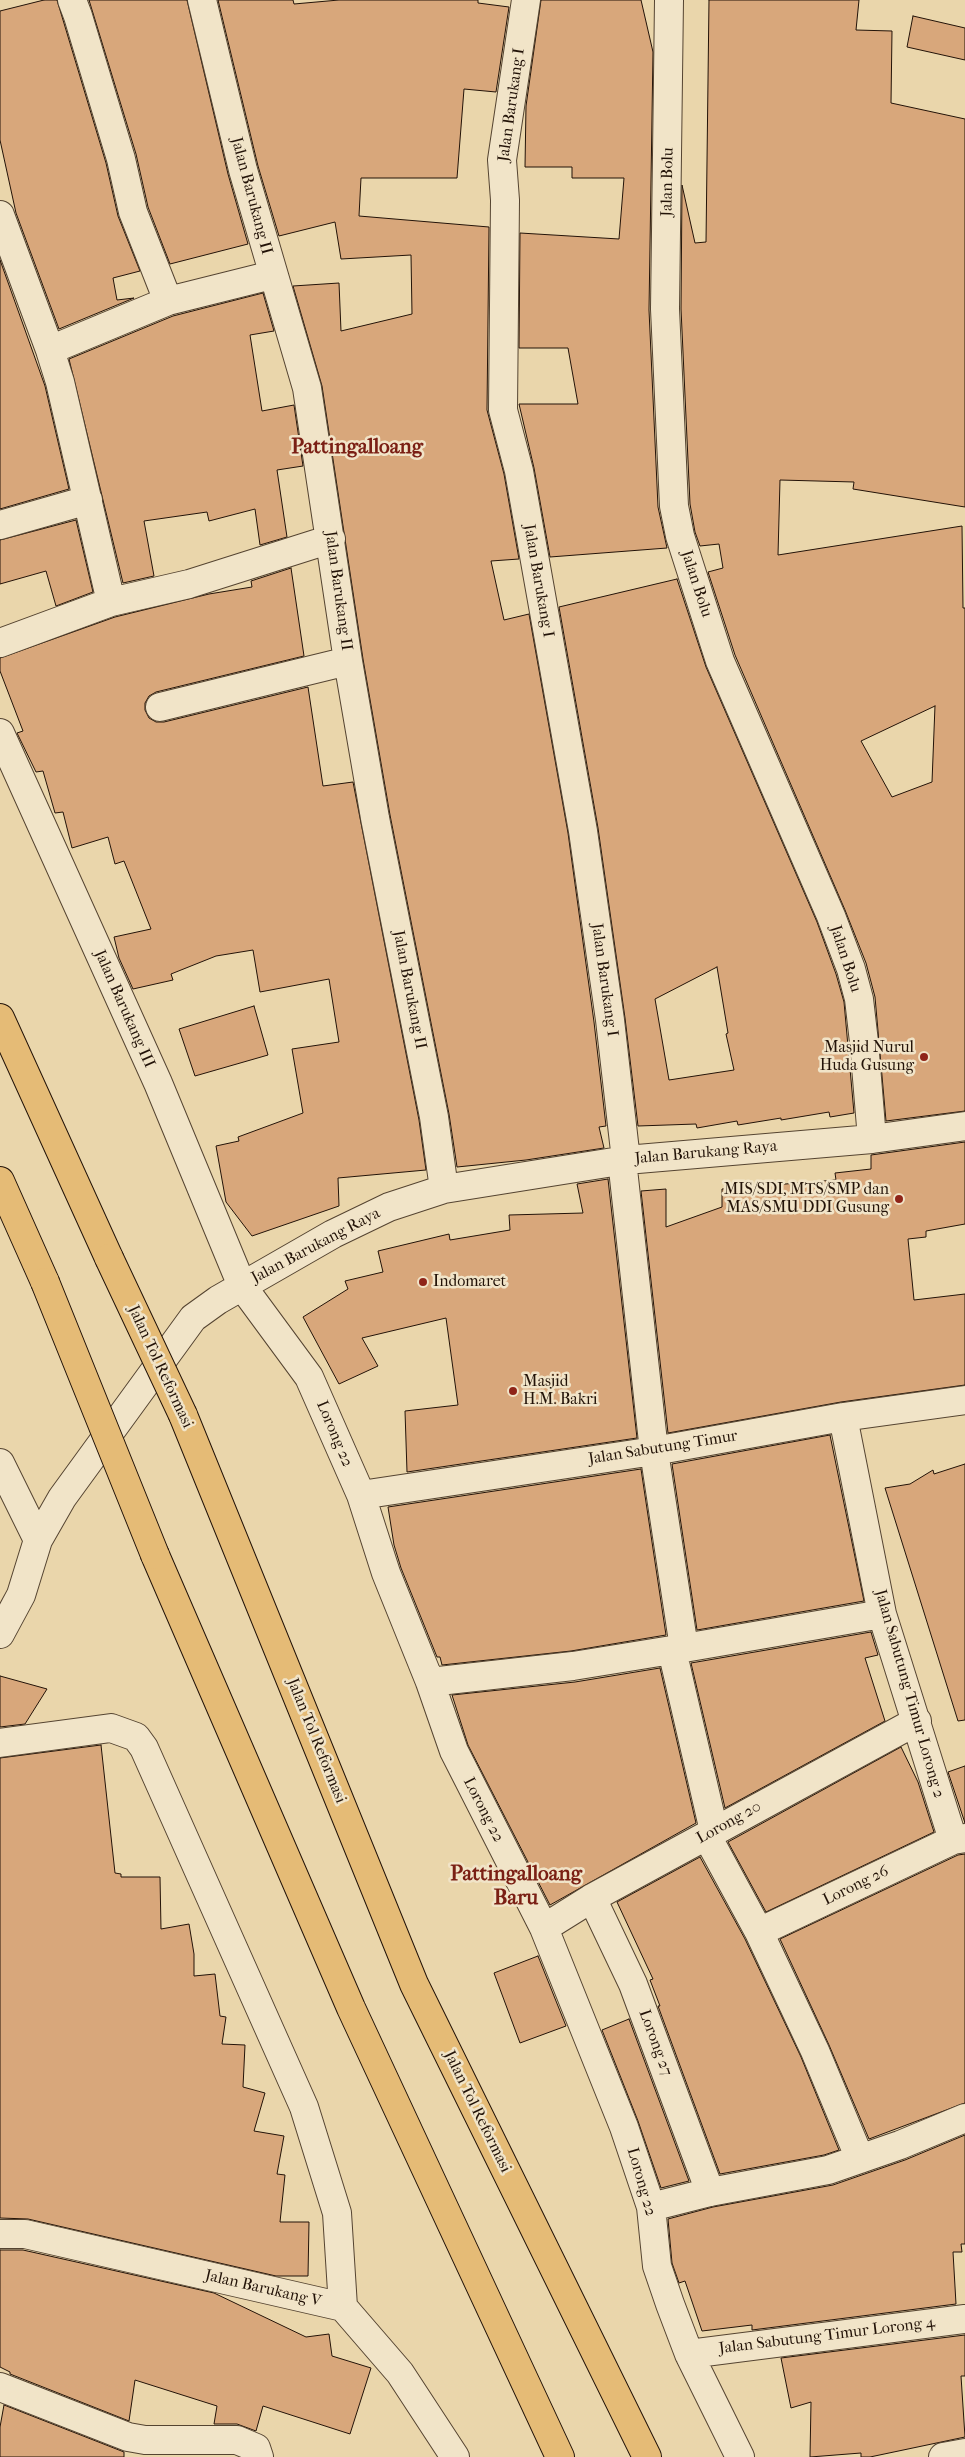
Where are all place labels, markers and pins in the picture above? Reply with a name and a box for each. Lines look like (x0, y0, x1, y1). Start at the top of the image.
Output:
place label: Masjid Nurul Huda Gusung (820, 1038, 914, 1076)
marker: Masjid Nurul Huda Gusung (918, 1051, 930, 1063)
place label: MIS/SDI, MTS/SMP dan MAS/SMU DDI Gusung (724, 1180, 889, 1218)
marker: MIS/SDI, MTS/SMP dan MAS/SMU DDI Gusung (893, 1193, 905, 1205)
place label: Indomaret (433, 1272, 506, 1292)
marker: Indomaret (417, 1276, 429, 1288)
place label: Masjid H.M. Bakri (523, 1372, 598, 1410)
marker: Masjid H.M. Bakri (507, 1385, 519, 1397)

